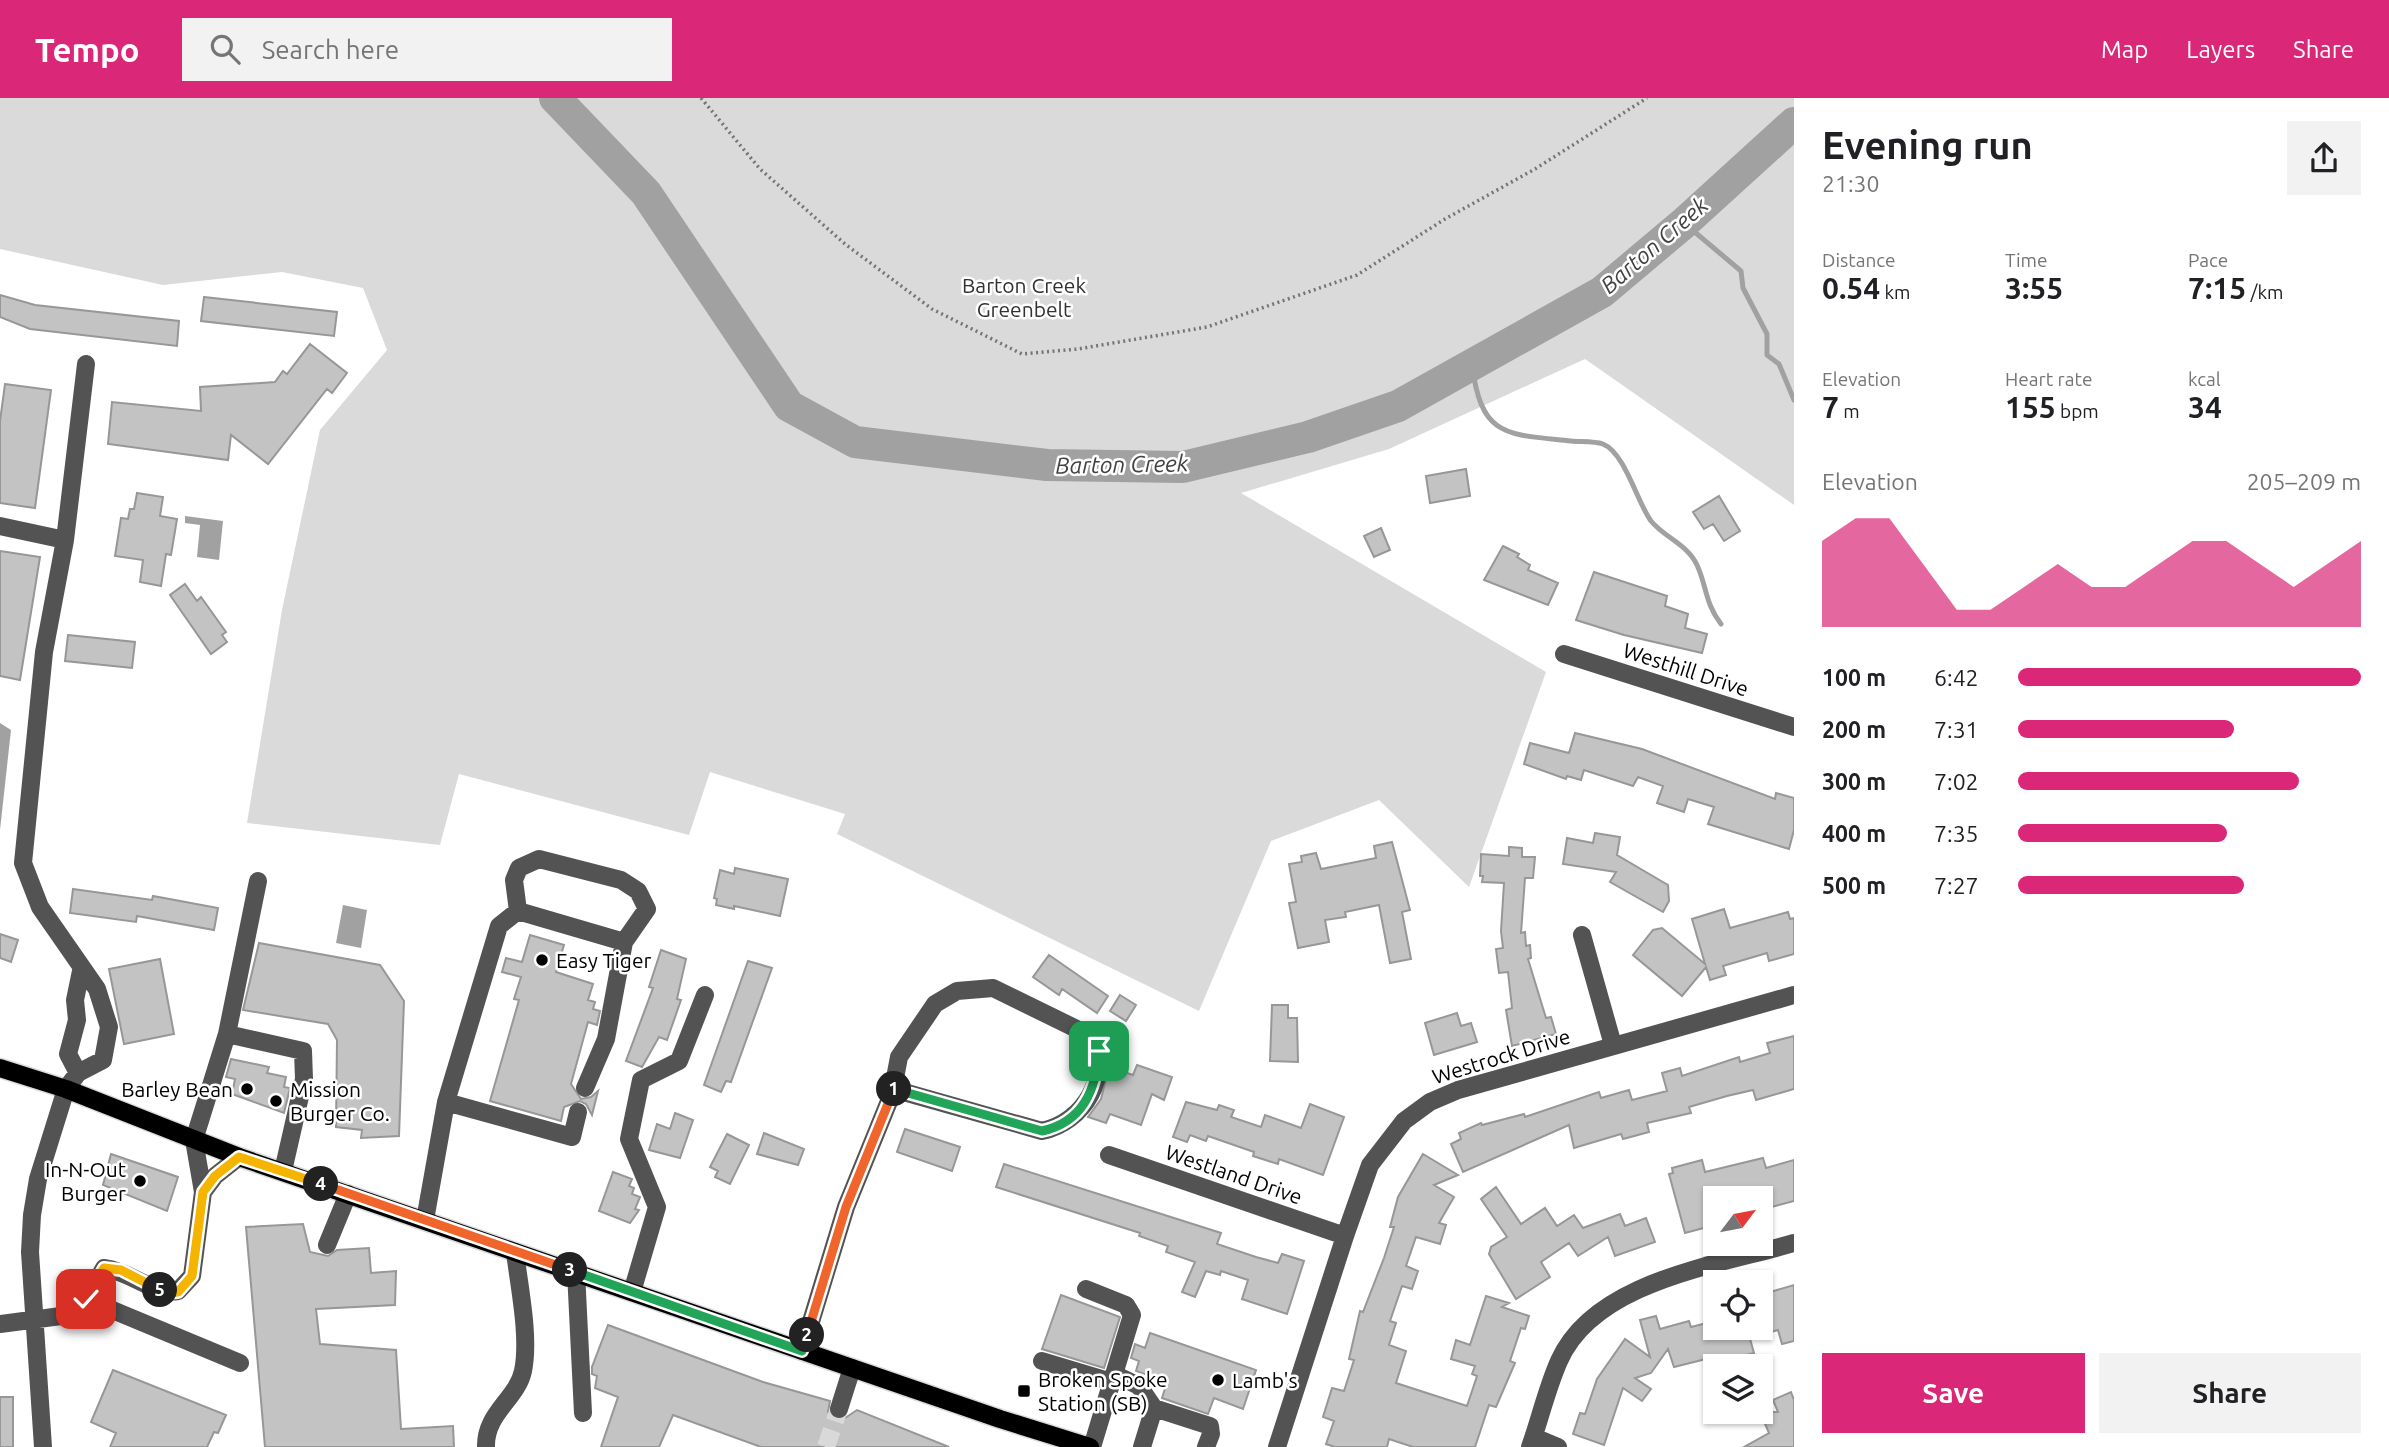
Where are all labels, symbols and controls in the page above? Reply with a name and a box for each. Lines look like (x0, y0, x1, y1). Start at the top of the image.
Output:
search box (182, 18, 672, 81)
icon: search (206, 30, 244, 68)
text: Tempo (35, 31, 140, 68)
text: Search here (262, 35, 399, 64)
text: Map (2101, 36, 2148, 63)
text: Layers (2186, 36, 2255, 63)
text: Share (2293, 36, 2354, 63)
button: share (2287, 121, 2361, 195)
text: Evening run (1822, 124, 2033, 166)
text: 21:30 (1822, 171, 1880, 196)
water label: Barton Creek (1596, 192, 1713, 298)
text: Distance (1822, 249, 1896, 271)
text: Time (2005, 249, 2047, 271)
text: Pace (2188, 249, 2228, 271)
text: 0.54 (1822, 271, 1880, 305)
text: 3:55 (2005, 271, 2063, 305)
text: 7:15 (2188, 271, 2246, 305)
park label: Barton Creek Greenbelt (962, 273, 1086, 321)
text: km (1880, 281, 1910, 303)
text: /km (2246, 281, 2284, 303)
text: Elevation (1822, 368, 1901, 390)
text: Heart rate (2005, 368, 2092, 390)
text: kcal (2188, 368, 2221, 390)
text: 7 (1822, 390, 1839, 424)
text: 155 (2005, 390, 2056, 424)
text: 34 (2188, 390, 2222, 424)
text: m (1839, 400, 1860, 422)
text: bpm (2056, 400, 2099, 422)
water label: Barton Creek (1055, 450, 1189, 478)
text: Elevation (1822, 469, 1918, 494)
text: 205–209 m (2247, 469, 2361, 494)
street label: Westhill Drive (1620, 637, 1752, 701)
text: 100 m (1822, 665, 1886, 690)
text: 6:42 (1934, 665, 1979, 690)
text: 200 m (1822, 717, 1886, 742)
text: 7:31 (1934, 717, 1979, 742)
text: 300 m (1822, 769, 1886, 794)
text: 7:02 (1934, 769, 1979, 794)
text: 400 m (1822, 821, 1886, 846)
text: 7:35 (1934, 821, 1979, 846)
text: 500 m (1822, 873, 1886, 898)
text: 7:27 (1934, 873, 1979, 898)
place label: Easy Tiger (556, 948, 652, 972)
marker: Easy Tiger (534, 952, 550, 968)
pin (1069, 1021, 1129, 1081)
street label: Westrock Drive (1429, 1024, 1573, 1088)
icon: arrive (1080, 1032, 1118, 1070)
pin: 1 (876, 1072, 912, 1107)
place label: Barley Bean (121, 1077, 233, 1101)
place label: Mission Burger Co. (290, 1077, 390, 1125)
text: 1 (888, 1077, 899, 1099)
marker: Barley Bean (239, 1081, 255, 1097)
marker: Mission Burger Co. (268, 1093, 284, 1109)
street label: Westland Drive (1162, 1139, 1306, 1209)
place label: In-N-Out Burger (45, 1157, 126, 1205)
pin: 4 (304, 1166, 338, 1202)
text: 4 (315, 1172, 326, 1194)
marker: In-N-Out Burger (132, 1173, 148, 1189)
north arrow (1703, 1186, 1773, 1256)
map controls (1703, 1186, 1773, 1424)
pin: 3 (552, 1252, 588, 1288)
text: 3 (564, 1258, 575, 1280)
pin (56, 1269, 116, 1329)
button: locate (1703, 1270, 1773, 1340)
pin: 5 (142, 1272, 178, 1308)
text: 5 (154, 1278, 165, 1300)
icon: check (67, 1280, 105, 1318)
pin: 2 (790, 1318, 824, 1352)
text: 2 (801, 1323, 812, 1345)
button: Save (1822, 1353, 2085, 1433)
button: Share (2099, 1353, 2361, 1433)
button: layers (1703, 1354, 1773, 1424)
place label: Broken Spoke Station (SB) (1038, 1367, 1168, 1415)
place label: Lamb's (1232, 1368, 1298, 1392)
marker: Lamb's (1210, 1372, 1226, 1388)
marker: Broken Spoke Station (SB) (1016, 1383, 1032, 1399)

